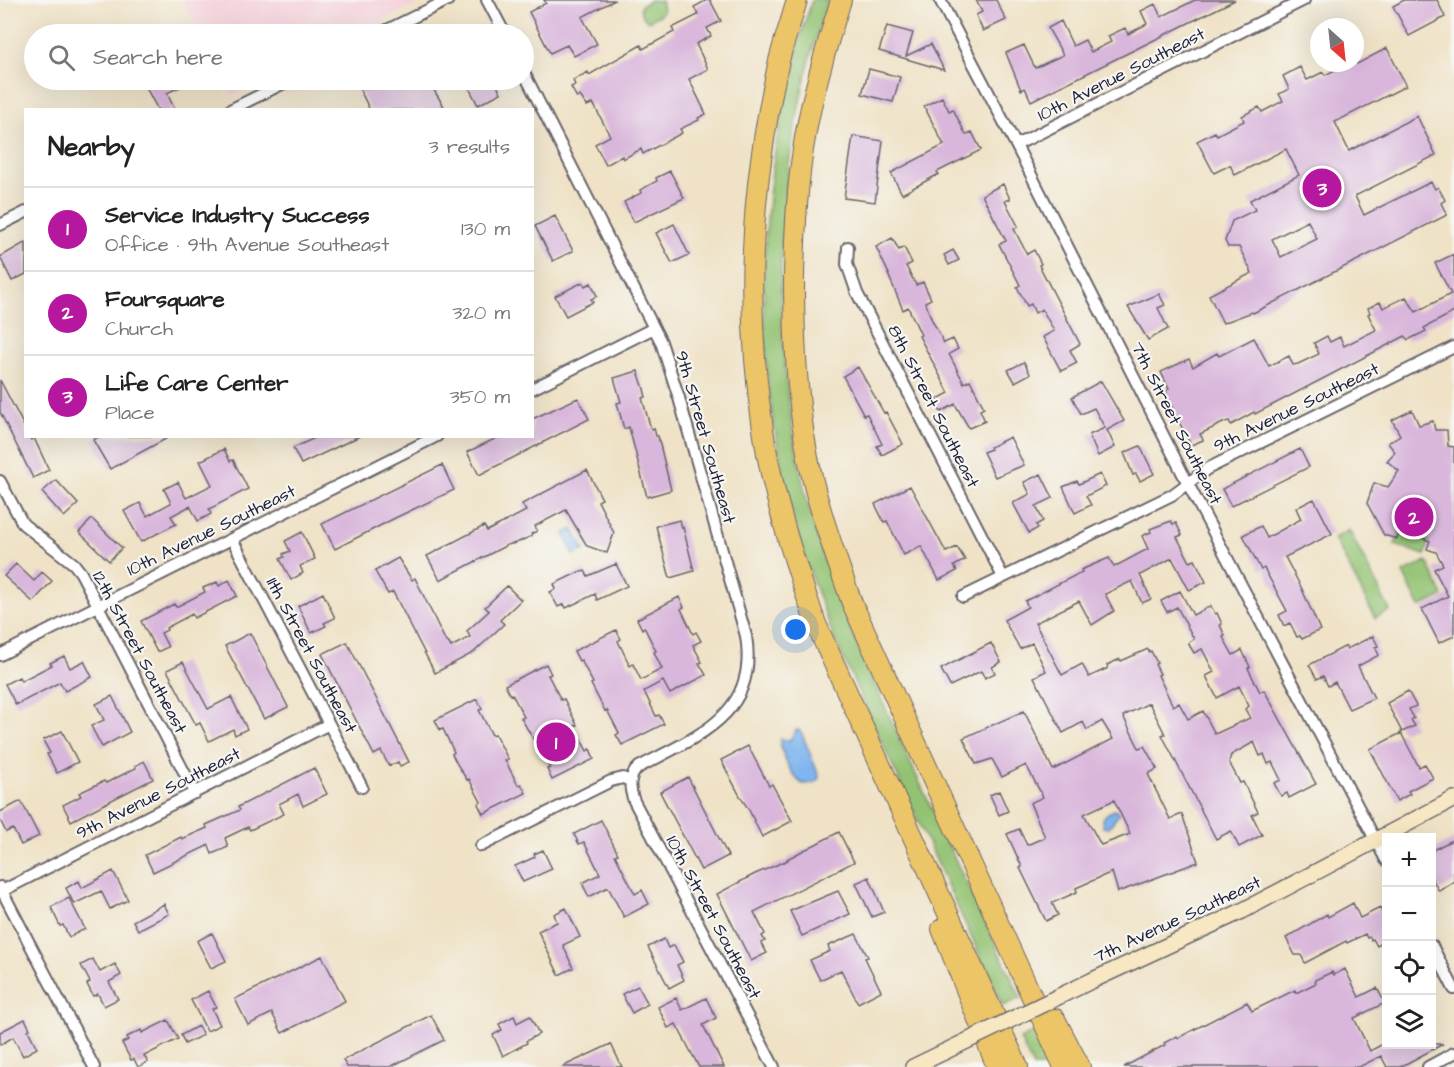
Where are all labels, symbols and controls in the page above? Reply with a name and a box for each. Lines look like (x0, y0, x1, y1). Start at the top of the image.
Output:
north arrow (1310, 18, 1364, 72)
street label: 10th Avenue Southeast (1033, 21, 1210, 128)
search box (24, 24, 534, 90)
icon: search (45, 41, 78, 74)
text: Search here (93, 42, 223, 73)
text: Nearby (48, 129, 135, 165)
text: 3 results (428, 133, 510, 161)
pin: 3 (1302, 166, 1342, 210)
text: Service Industry Success (105, 200, 369, 231)
text: 1 (66, 215, 69, 243)
text: 130 m (461, 215, 510, 243)
text: Office · 9th Avenue Southeast (105, 231, 389, 259)
text: Foursquare (105, 284, 225, 315)
text: 2 (62, 299, 73, 327)
text: 320 m (452, 299, 510, 327)
text: Church (105, 315, 173, 343)
street label: 8th Street Southeast (882, 320, 986, 493)
street label: 7th Street Southeast (1125, 338, 1229, 509)
street label: 9th Street Southeast (669, 348, 742, 527)
street label: 9th Avenue Southeast (1209, 356, 1384, 458)
text: Life Care Center (105, 368, 288, 399)
text: 3 (62, 383, 73, 411)
text: 350 m (449, 383, 510, 411)
text: Place (105, 399, 155, 427)
street label: 10th Avenue Southeast (123, 478, 300, 582)
pin: 2 (1394, 494, 1434, 540)
street label: 12th Street Southeast (86, 566, 193, 739)
street label: 11th Street Southeast (260, 573, 364, 738)
your location (781, 615, 810, 644)
pin: 1 (536, 720, 576, 764)
street label: 9th Avenue Southeast (72, 741, 245, 846)
street label: 10th Street Southeast (660, 831, 768, 1004)
map controls (1382, 833, 1436, 1049)
button: + (1382, 833, 1436, 887)
street label: 7th Avenue Southeast (1089, 869, 1266, 969)
button: − (1382, 887, 1436, 941)
button: locate (1382, 941, 1436, 995)
button: layers (1382, 995, 1436, 1049)

